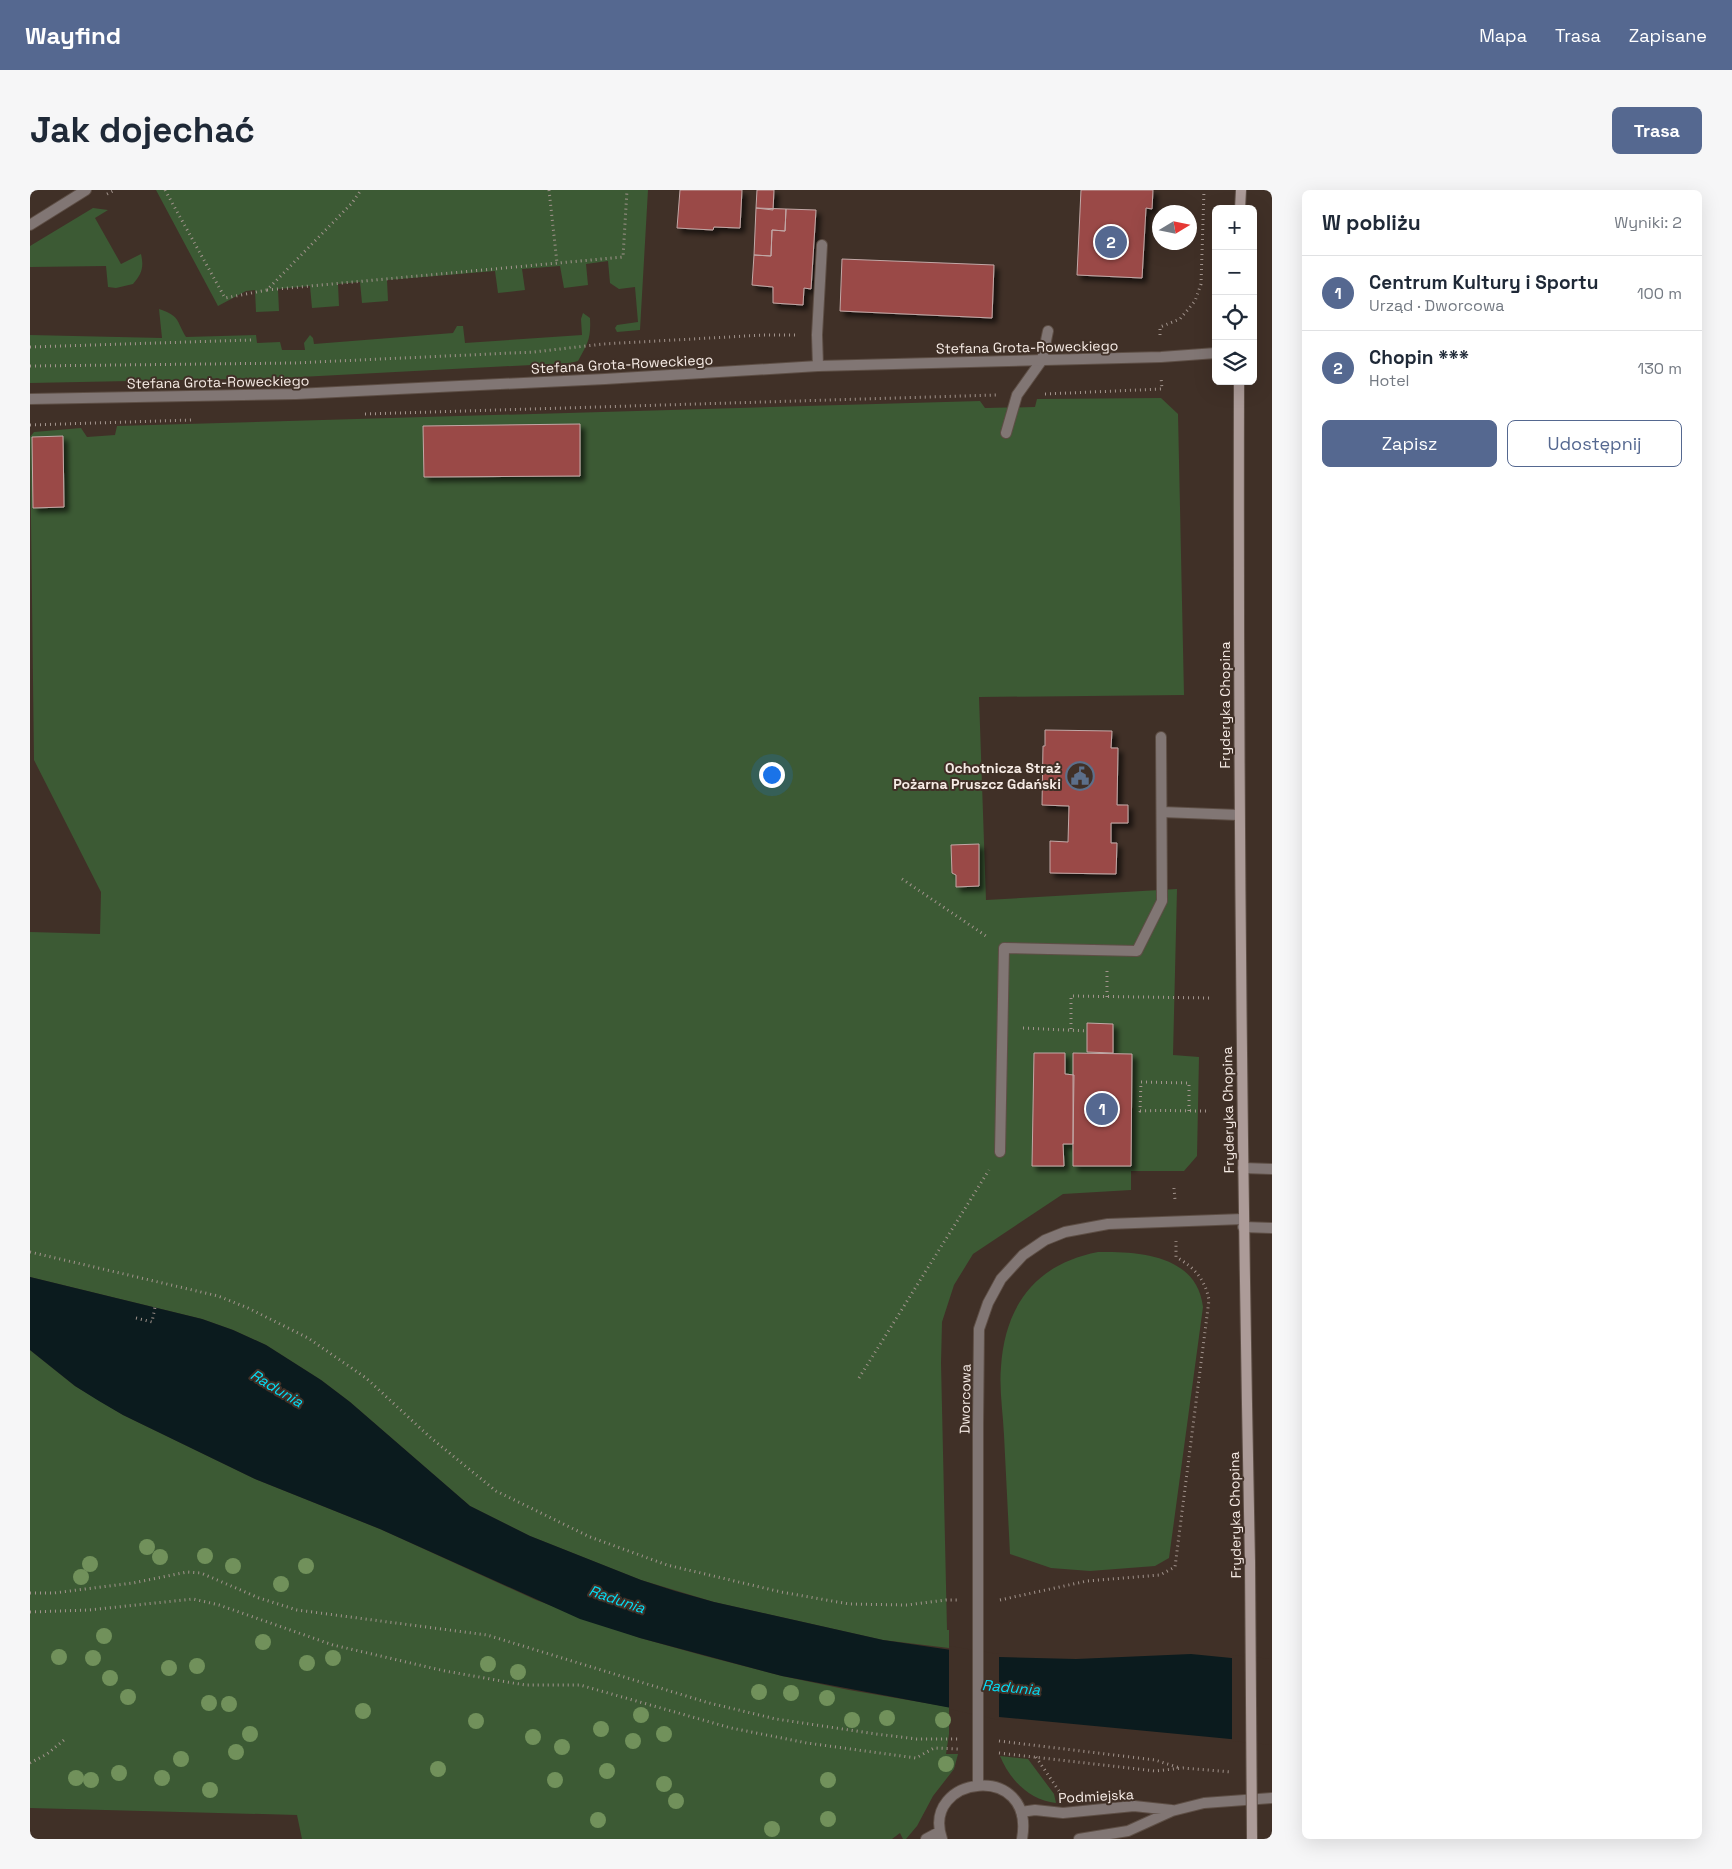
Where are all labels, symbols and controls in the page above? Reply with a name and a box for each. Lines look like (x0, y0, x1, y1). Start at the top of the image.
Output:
text: Wayfind (25, 20, 121, 51)
text: Mapa (1479, 24, 1527, 47)
text: Trasa (1555, 24, 1601, 47)
text: Zapisane (1629, 24, 1707, 47)
button: Trasa (1612, 107, 1702, 154)
text: Jak dojechać (30, 108, 255, 152)
north arrow (1152, 205, 1197, 250)
map controls (1212, 205, 1257, 385)
button: + (1212, 205, 1257, 250)
text: W pobliżu (1322, 209, 1421, 236)
text: Wyniki: 2 (1614, 212, 1682, 233)
pin: 2 (1095, 223, 1127, 261)
button: − (1212, 250, 1257, 295)
text: Centrum Kultury i Sportu (1369, 270, 1598, 295)
text: 1 (1334, 283, 1342, 304)
text: 100 m (1637, 283, 1682, 304)
button: locate (1212, 295, 1257, 340)
text: Urząd · Dworcowa (1369, 295, 1505, 316)
street label: Stefana Grota-Roweckiego (936, 336, 1118, 358)
button: layers (1212, 340, 1257, 385)
text: Chopin *** (1369, 345, 1469, 370)
street label: Stefana Grota-Roweckiego (530, 350, 714, 378)
text: 2 (1333, 358, 1343, 379)
text: 130 m (1638, 358, 1682, 379)
text: Hotel (1369, 370, 1410, 391)
street label: Stefana Grota-Roweckiego (127, 371, 309, 393)
button: Zapisz (1322, 420, 1497, 467)
button: Udostępnij (1507, 420, 1682, 467)
street label: Fryderyka Chopina (1216, 642, 1234, 768)
place label: Ochotnicza Straż Pożarna Pruszcz Gdański (893, 759, 1061, 793)
public building icon: Ochotnicza Straż Pożarna Pruszcz Gdański (1065, 761, 1095, 791)
your location (759, 762, 785, 788)
street label: Fryderyka Chopina (1218, 1046, 1238, 1174)
pin: 1 (1086, 1090, 1118, 1128)
street label: Dworcowa (955, 1364, 975, 1434)
water label: Radunia (247, 1365, 307, 1411)
street label: Fryderyka Chopina (1225, 1451, 1245, 1579)
water label: Radunia (586, 1581, 648, 1618)
water label: Radunia (981, 1675, 1041, 1699)
street label: Podmiejska (1058, 1785, 1134, 1807)

